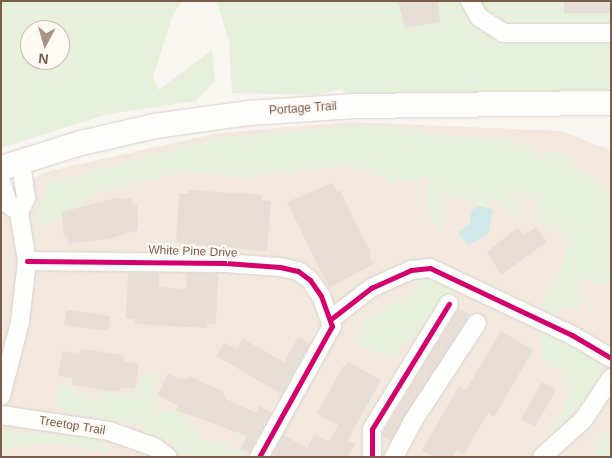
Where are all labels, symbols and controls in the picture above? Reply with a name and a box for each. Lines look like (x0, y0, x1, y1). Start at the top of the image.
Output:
north arrow (20, 20, 70, 70)
text: N (38, 50, 49, 67)
street label: Portage Trail (268, 99, 338, 119)
street label: White Pine Drive (148, 243, 238, 261)
street label: Treetop Trail (38, 414, 106, 438)

